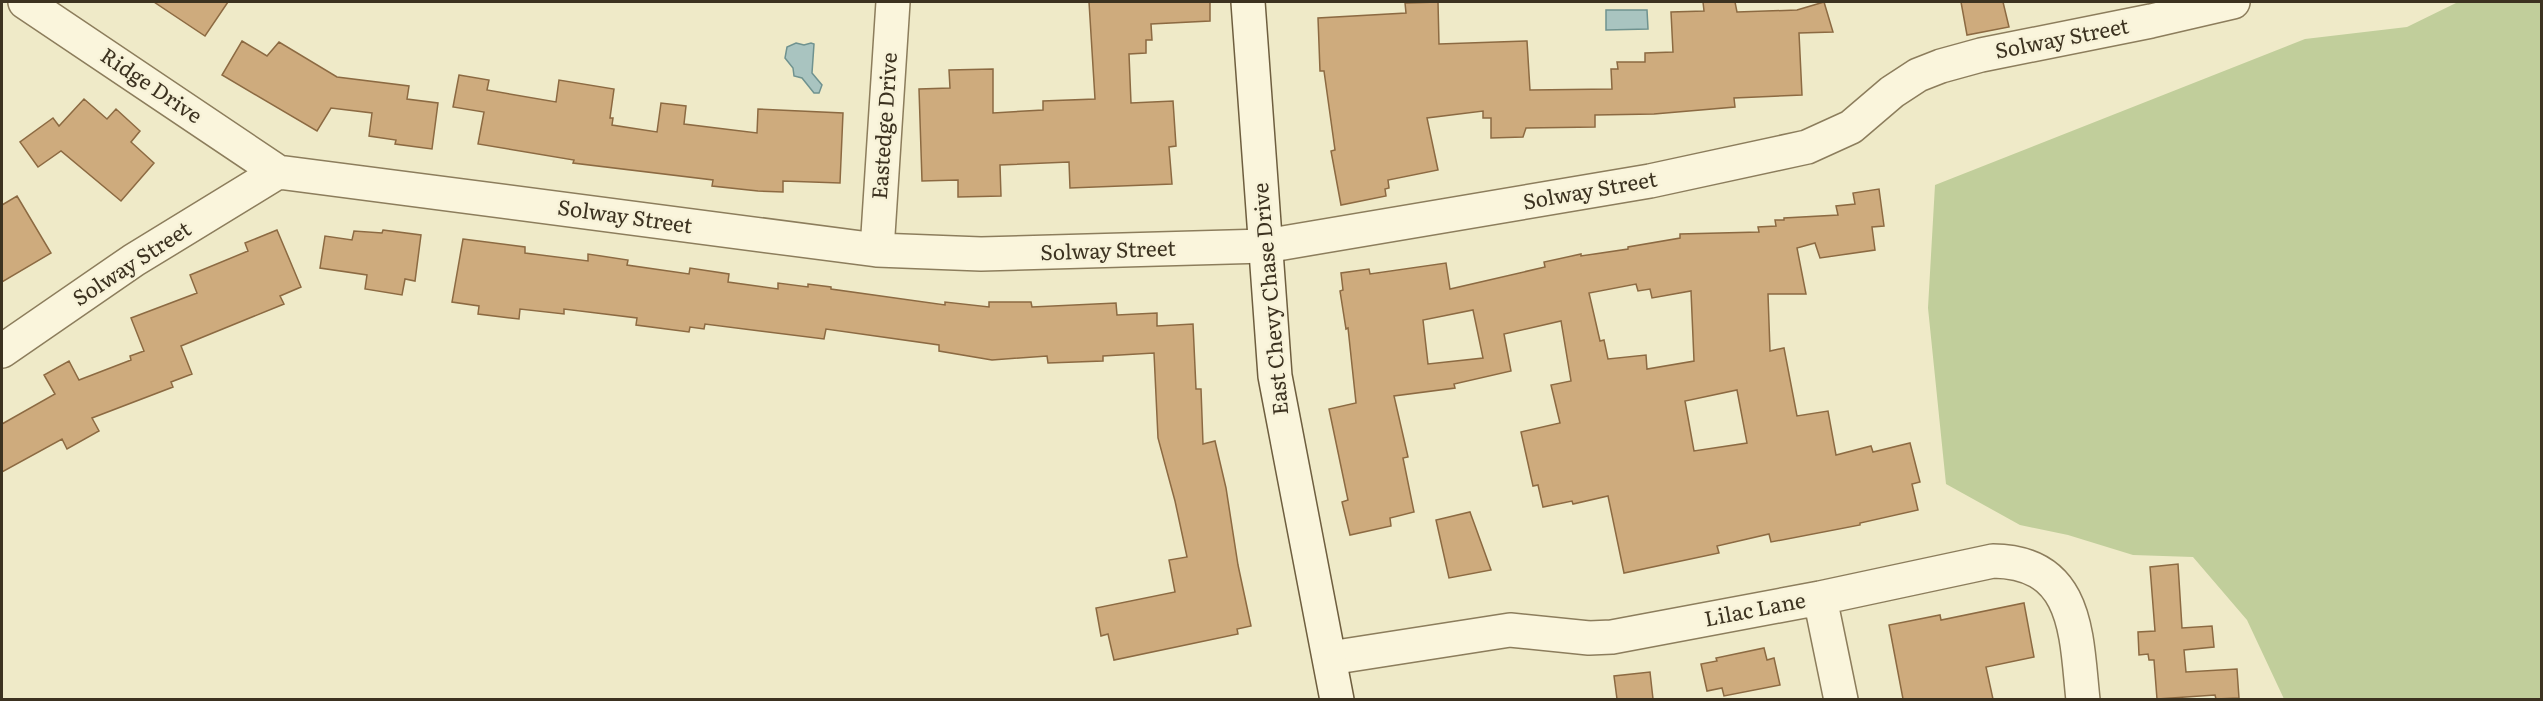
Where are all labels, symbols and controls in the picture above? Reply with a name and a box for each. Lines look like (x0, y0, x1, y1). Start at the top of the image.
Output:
street label: Solway Street (1992, 8, 2132, 65)
street label: Ridge Drive (95, 38, 209, 129)
street label: Eastedge Drive (862, 51, 903, 200)
street label: Solway Street (1520, 161, 1660, 216)
street label: East Chevy Chase Drive (1243, 182, 1294, 417)
street label: Solway Street (556, 190, 695, 239)
street label: Solway Street (65, 212, 196, 312)
street label: Solway Street (1040, 231, 1177, 266)
street label: Lilac Lane (1701, 583, 1808, 633)

